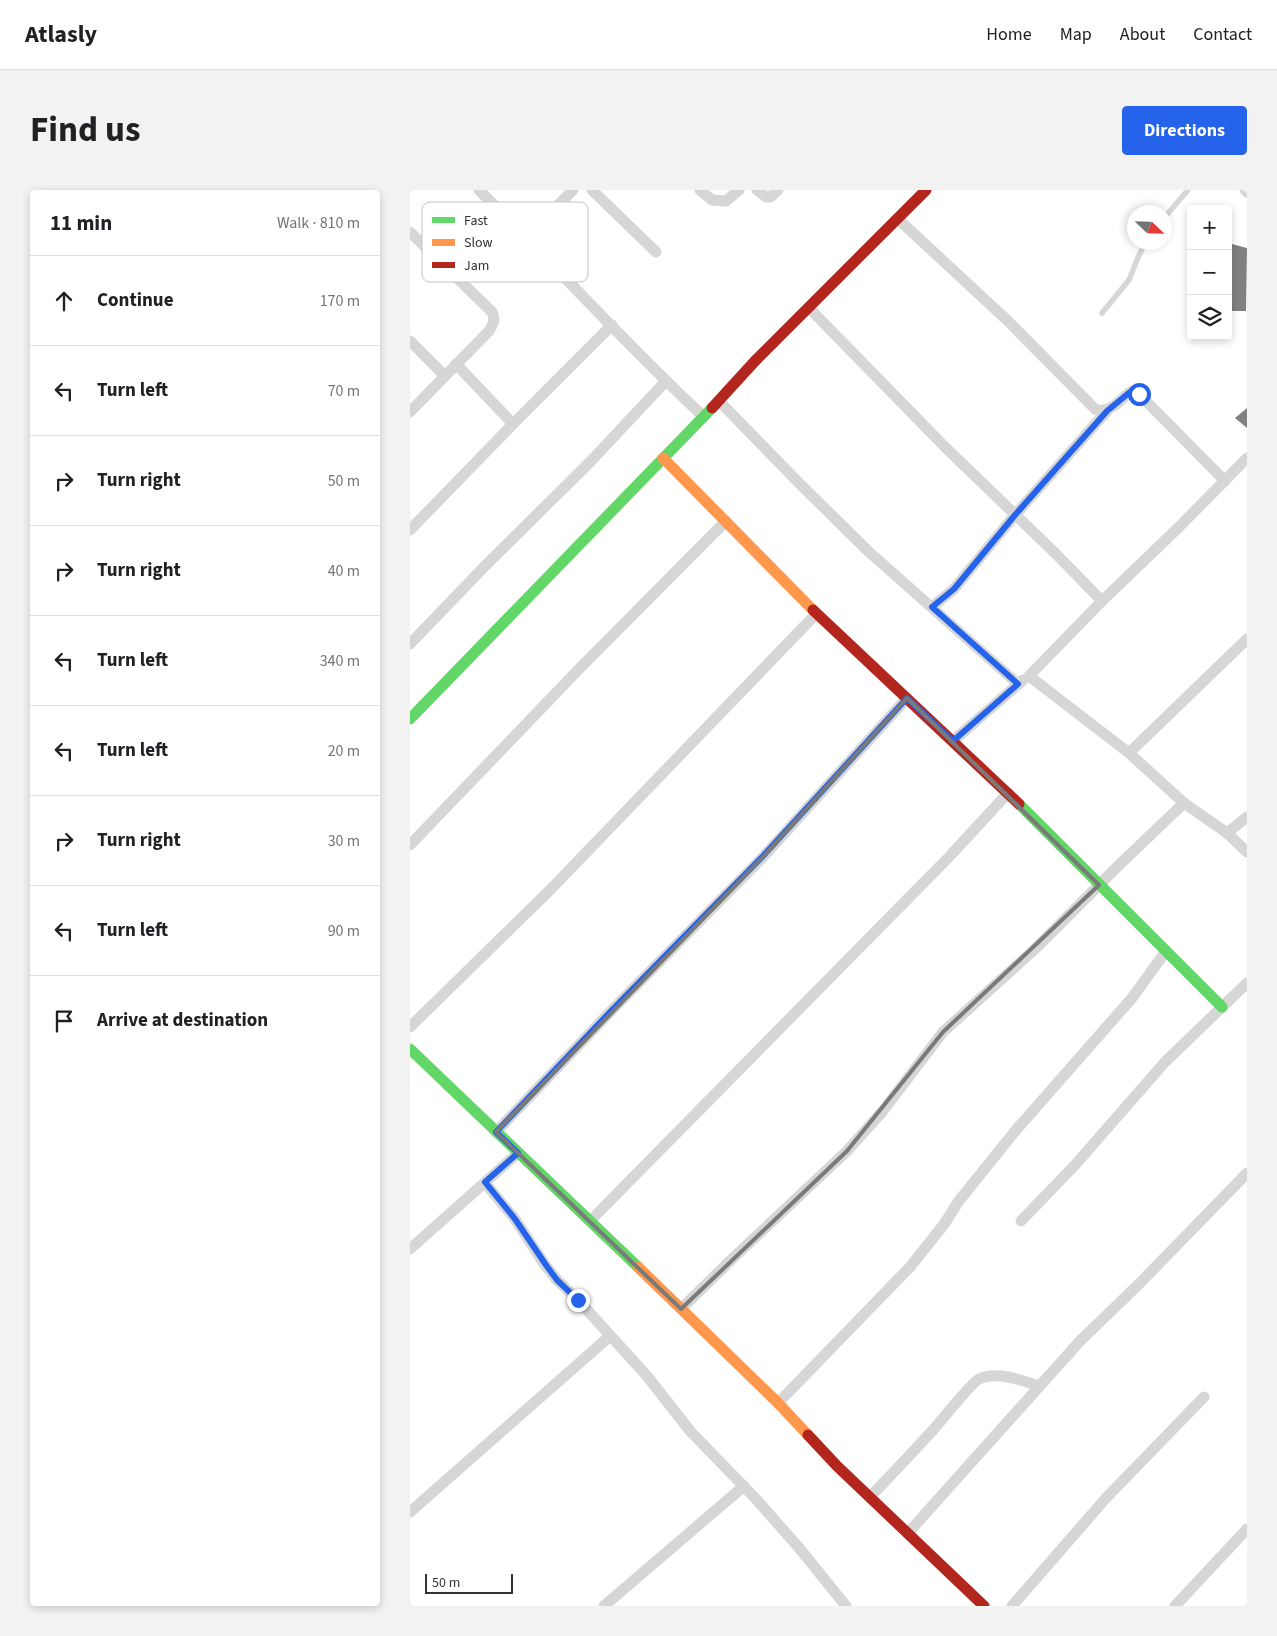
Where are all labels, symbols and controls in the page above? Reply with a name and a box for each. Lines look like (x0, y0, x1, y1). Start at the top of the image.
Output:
text: Atlasly (25, 17, 97, 52)
text: Home (986, 22, 1032, 47)
text: Map (1060, 22, 1092, 47)
text: About (1120, 22, 1165, 47)
text: Contact (1193, 22, 1252, 47)
text: Find us (30, 105, 140, 155)
button: Directions (1122, 106, 1247, 155)
legend (422, 202, 588, 282)
north arrow (1127, 205, 1172, 250)
map controls (1187, 205, 1232, 340)
button: + (1187, 205, 1232, 250)
text: 11 min (50, 208, 112, 238)
text: Fast (464, 211, 488, 231)
text: Walk · 810 m (277, 212, 360, 234)
text: Slow (464, 233, 493, 253)
button: − (1187, 250, 1232, 295)
text: Jam (464, 256, 489, 276)
icon: ahead (50, 287, 78, 315)
text: Continue (97, 287, 174, 314)
text: 170 m (320, 290, 360, 312)
button: layers (1187, 295, 1232, 340)
icon: left (50, 377, 78, 405)
text: Turn left (97, 377, 168, 404)
text: 70 m (328, 380, 360, 402)
route start (1128, 383, 1151, 406)
icon: right (50, 467, 78, 495)
text: Turn right (97, 467, 181, 494)
text: 50 m (328, 470, 360, 492)
icon: right (50, 557, 78, 585)
text: Turn right (97, 557, 181, 584)
text: 40 m (328, 560, 360, 582)
icon: left (50, 647, 78, 675)
text: Turn left (97, 647, 168, 674)
text: 340 m (320, 650, 360, 672)
icon: left (50, 737, 78, 765)
text: Turn left (97, 737, 168, 764)
text: 20 m (328, 740, 360, 762)
icon: right (50, 827, 78, 855)
text: Turn right (97, 827, 181, 854)
text: 30 m (328, 830, 360, 852)
icon: left (50, 917, 78, 945)
text: Turn left (97, 917, 168, 944)
text: 90 m (328, 920, 360, 942)
icon: arrive (50, 1007, 78, 1035)
text: Arrive at destination (97, 1007, 268, 1034)
route end (567, 1289, 590, 1312)
scale bar (425, 1571, 512, 1594)
text: 50 m (432, 1573, 460, 1593)

